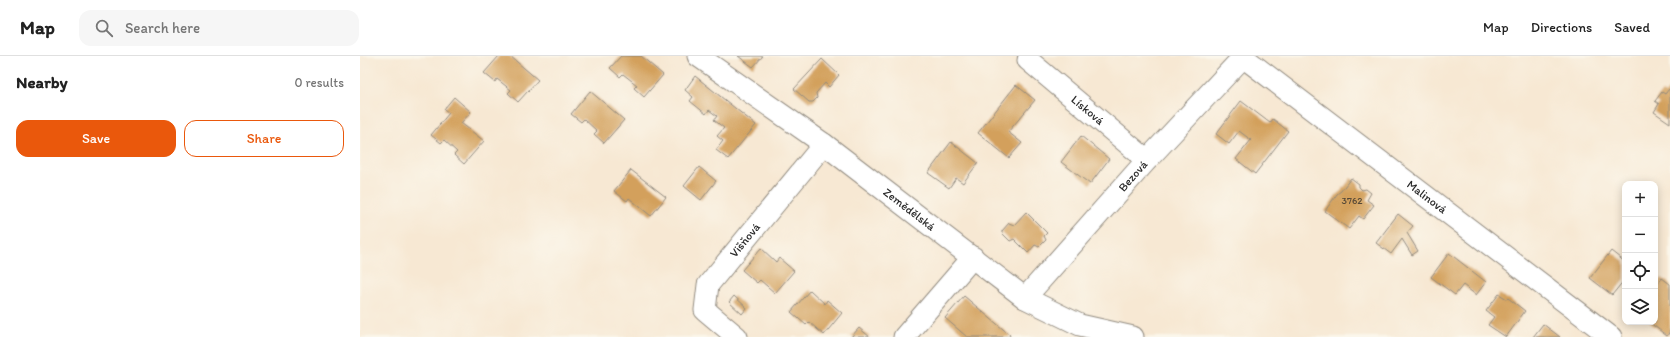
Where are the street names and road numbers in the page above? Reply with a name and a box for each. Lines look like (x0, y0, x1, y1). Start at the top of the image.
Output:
street label: Lísková (1068, 92, 1108, 128)
street label: Bezová (1115, 157, 1151, 194)
street label: Malinová (1404, 177, 1450, 217)
street label: Zemědělská (880, 185, 939, 234)
street label: Višňová (727, 220, 763, 260)

